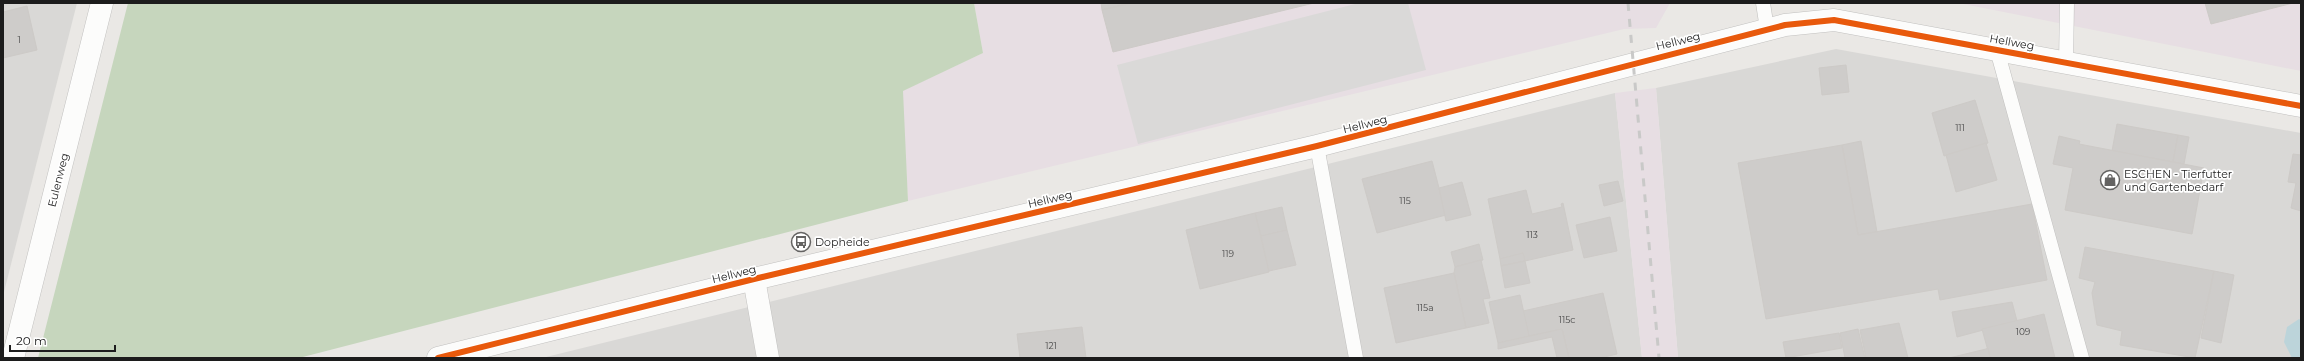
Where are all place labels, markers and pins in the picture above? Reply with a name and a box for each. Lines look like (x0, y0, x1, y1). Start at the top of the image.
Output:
place label: ESCHEN - Tierfutter und Gartenbedarf (2124, 167, 2232, 194)
shop icon: ESCHEN - Tierfutter und Gartenbedarf (2099, 169, 2121, 191)
bus stop icon: Dopheide (790, 231, 812, 253)
place label: Dopheide (815, 235, 870, 249)

